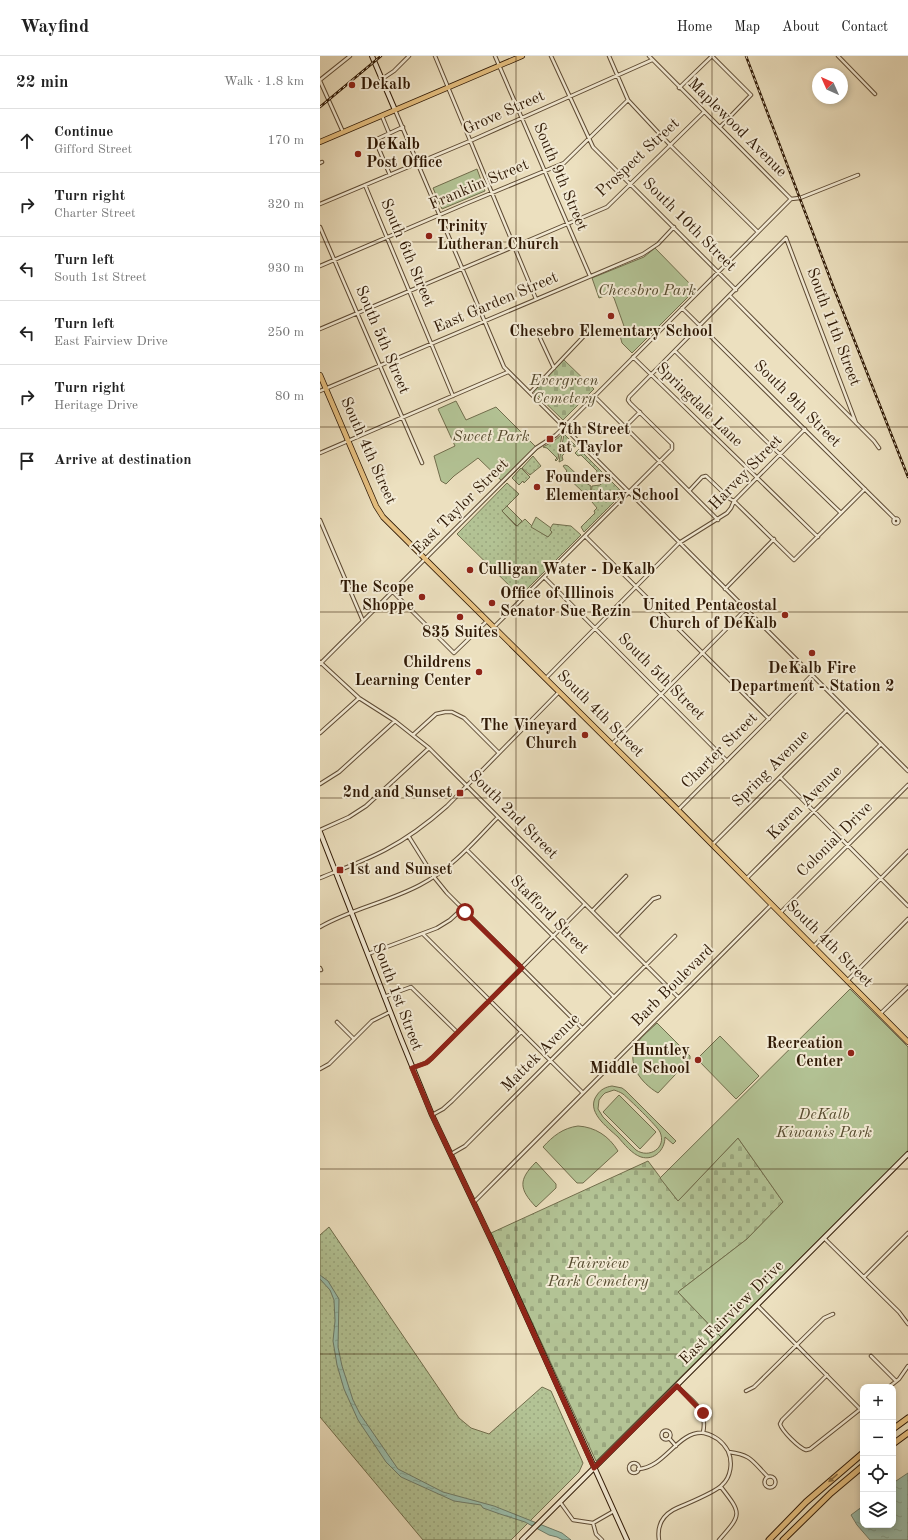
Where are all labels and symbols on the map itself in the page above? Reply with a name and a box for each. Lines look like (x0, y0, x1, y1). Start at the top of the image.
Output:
north arrow (812, 68, 848, 104)
street label: Maplewood Avenue (685, 76, 789, 180)
place label: Dekalb (360, 77, 411, 93)
marker: Dekalb (347, 80, 357, 90)
street label: Grove Street (461, 88, 547, 138)
street label: Prospect Street (593, 115, 683, 200)
street label: South 9th Street (530, 121, 590, 234)
place label: DeKalb Post Office (366, 137, 443, 171)
marker: DeKalb Post Office (353, 149, 363, 159)
street label: Franklin Street (427, 157, 531, 213)
street label: South 10th Street (639, 175, 739, 275)
street label: South 6th Street (377, 197, 437, 310)
place label: Trinity Lutheran Church (437, 219, 559, 253)
marker: Trinity Lutheran Church (424, 231, 434, 241)
street label: South 11th Street (803, 266, 863, 389)
street label: East Garden Street (432, 269, 561, 336)
park label: Cheesbro Park (598, 283, 696, 299)
street label: South 5th Street (352, 284, 412, 397)
marker: Chesebro Elementary School (606, 311, 616, 321)
place label: Chesebro Elementary School (509, 324, 713, 340)
street label: South 9th Street (750, 357, 844, 451)
street label: Springdale Lane (653, 360, 745, 450)
park label: Evergreen Cemetery (528, 373, 599, 407)
street label: South 4th Street (337, 395, 399, 507)
place label: 7th Street at Taylor (558, 422, 630, 456)
park label: Sweet Park (452, 429, 530, 445)
street label: Harvey Street (706, 432, 786, 514)
marker: 7th Street at Taylor (545, 434, 555, 444)
street label: East Taylor Street (410, 456, 512, 558)
place label: Founders Elementary School (545, 470, 679, 504)
marker: Founders Elementary School (532, 482, 542, 492)
place label: Culligan Water - DeKalb (478, 562, 655, 578)
marker: Culligan Water - DeKalb (465, 565, 475, 575)
place label: The Scope Shoppe (340, 580, 414, 614)
place label: Office of Illinois Senator Sue Rezin (500, 586, 631, 620)
marker: The Scope Shoppe (417, 592, 427, 602)
marker: Office of Illinois Senator Sue Rezin (487, 598, 497, 608)
place label: United Pentacostal Church of DeKalb (642, 598, 777, 632)
marker: United Pentacostal Church of DeKalb (780, 610, 790, 620)
marker: 835 Suites (455, 612, 465, 622)
place label: 835 Suites (422, 625, 498, 641)
street label: South 5th Street (614, 630, 708, 724)
marker: DeKalb Fire Department - Station 2 (807, 648, 817, 658)
place label: Childrens Learning Center (354, 655, 471, 689)
place label: DeKalb Fire Department - Station 2 (730, 661, 894, 695)
marker: Childrens Learning Center (474, 667, 484, 677)
street label: South 4th Street (553, 667, 647, 761)
street label: Charter Street (679, 710, 761, 792)
place label: The Vineyard Church (481, 718, 577, 752)
street label: Spring Avenue (729, 727, 813, 811)
marker: The Vineyard Church (580, 730, 590, 740)
street label: Karen Avenue (765, 763, 845, 843)
street label: South 2nd Street (466, 768, 561, 863)
place label: 2nd and Sunset (343, 785, 452, 801)
marker: 2nd and Sunset (455, 788, 465, 798)
street label: Colonial Drive (794, 799, 876, 881)
place label: 1st and Sunset (348, 862, 453, 878)
marker: 1st and Sunset (335, 865, 345, 875)
street label: Stafford Street (507, 873, 592, 958)
street label: South 4th Street (782, 897, 876, 991)
route start (456, 903, 474, 921)
street label: South 1st Street (369, 941, 425, 1053)
street label: Barb Boulevard (629, 942, 717, 1030)
street label: Mattek Avenue (499, 1011, 583, 1095)
place label: Recreation Center (766, 1036, 843, 1070)
place label: Huntley Middle School (589, 1043, 690, 1077)
marker: Recreation Center (846, 1048, 856, 1058)
marker: Huntley Middle School (693, 1055, 703, 1065)
park label: DeKalb Kiwanis Park (775, 1107, 872, 1141)
park label: Fairview Park Cemetery (546, 1256, 649, 1290)
street label: East Fairview Drive (677, 1258, 787, 1368)
route end (694, 1404, 712, 1422)
one-way arrow (828, 1474, 838, 1483)

